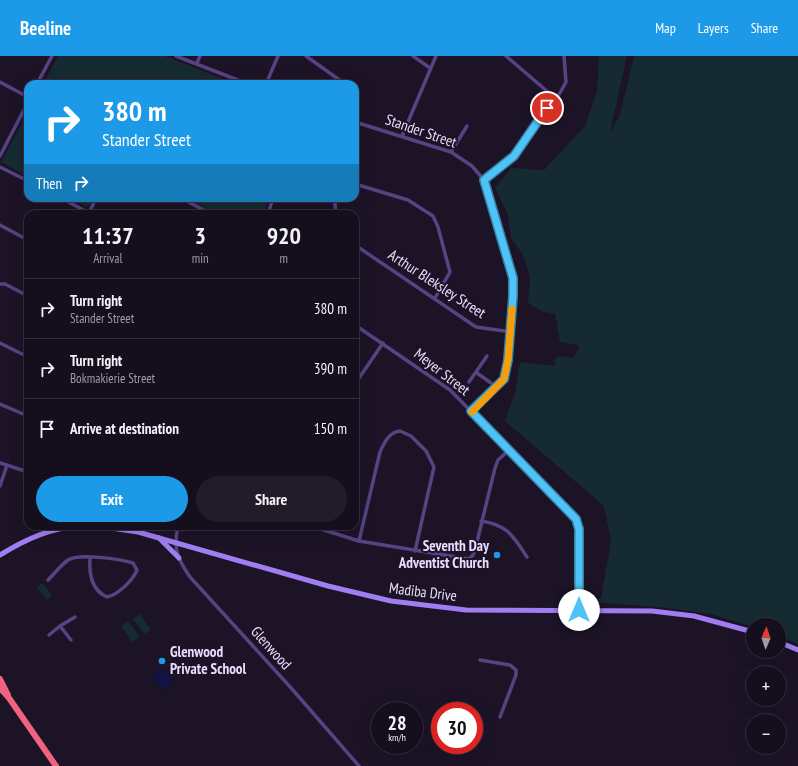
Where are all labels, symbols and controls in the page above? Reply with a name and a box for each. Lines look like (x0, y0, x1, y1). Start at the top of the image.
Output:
text: Beeline (20, 16, 71, 40)
text: Map (655, 19, 676, 37)
text: Layers (698, 19, 729, 37)
text: Share (751, 19, 778, 37)
pin (530, 91, 564, 125)
text: 380 m (102, 92, 166, 129)
icon: right (36, 96, 88, 148)
icon: arrive (536, 97, 558, 119)
street label: Stander Street (383, 109, 459, 152)
text: Stander Street (102, 128, 191, 151)
icon: right (70, 172, 92, 194)
text: Then (36, 174, 62, 193)
text: 11:37 (82, 220, 134, 251)
text: 3 (194, 220, 206, 251)
text: 920 (267, 220, 301, 251)
street label: Arthur Bleksley Street (385, 245, 490, 322)
text: Arrival (93, 250, 123, 267)
text: min (192, 250, 209, 267)
text: m (280, 250, 288, 267)
text: Turn right (70, 291, 122, 310)
icon: right (36, 298, 58, 320)
text: 380 m (314, 299, 347, 318)
text: Stander Street (70, 310, 134, 327)
street label: Meyer Street (411, 344, 474, 399)
text: Turn right (70, 351, 122, 370)
icon: right (36, 358, 58, 380)
text: 390 m (314, 359, 347, 378)
text: Bokmakierie Street (70, 370, 155, 387)
icon: arrive (36, 418, 58, 440)
text: Arrive at destination (70, 419, 179, 438)
text: 150 m (314, 419, 347, 438)
button: Exit (36, 476, 188, 522)
button: Share (196, 476, 347, 522)
place label: Seventh Day Adventist Church (398, 536, 490, 572)
marker: Seventh Day Adventist Church (492, 550, 502, 560)
street label: Madiba Drive (388, 578, 458, 605)
position arrow (558, 589, 600, 631)
north arrow (746, 618, 786, 658)
map controls (746, 618, 786, 754)
street label: Glenwood (247, 622, 296, 673)
place label: Glenwood Private School (170, 642, 247, 678)
marker: Glenwood Private School (157, 656, 167, 666)
button: + (746, 666, 786, 706)
speed limit sign: 30 (431, 702, 483, 754)
text: 28 (387, 710, 407, 736)
button: − (746, 714, 786, 754)
text: km/h (388, 731, 406, 744)

